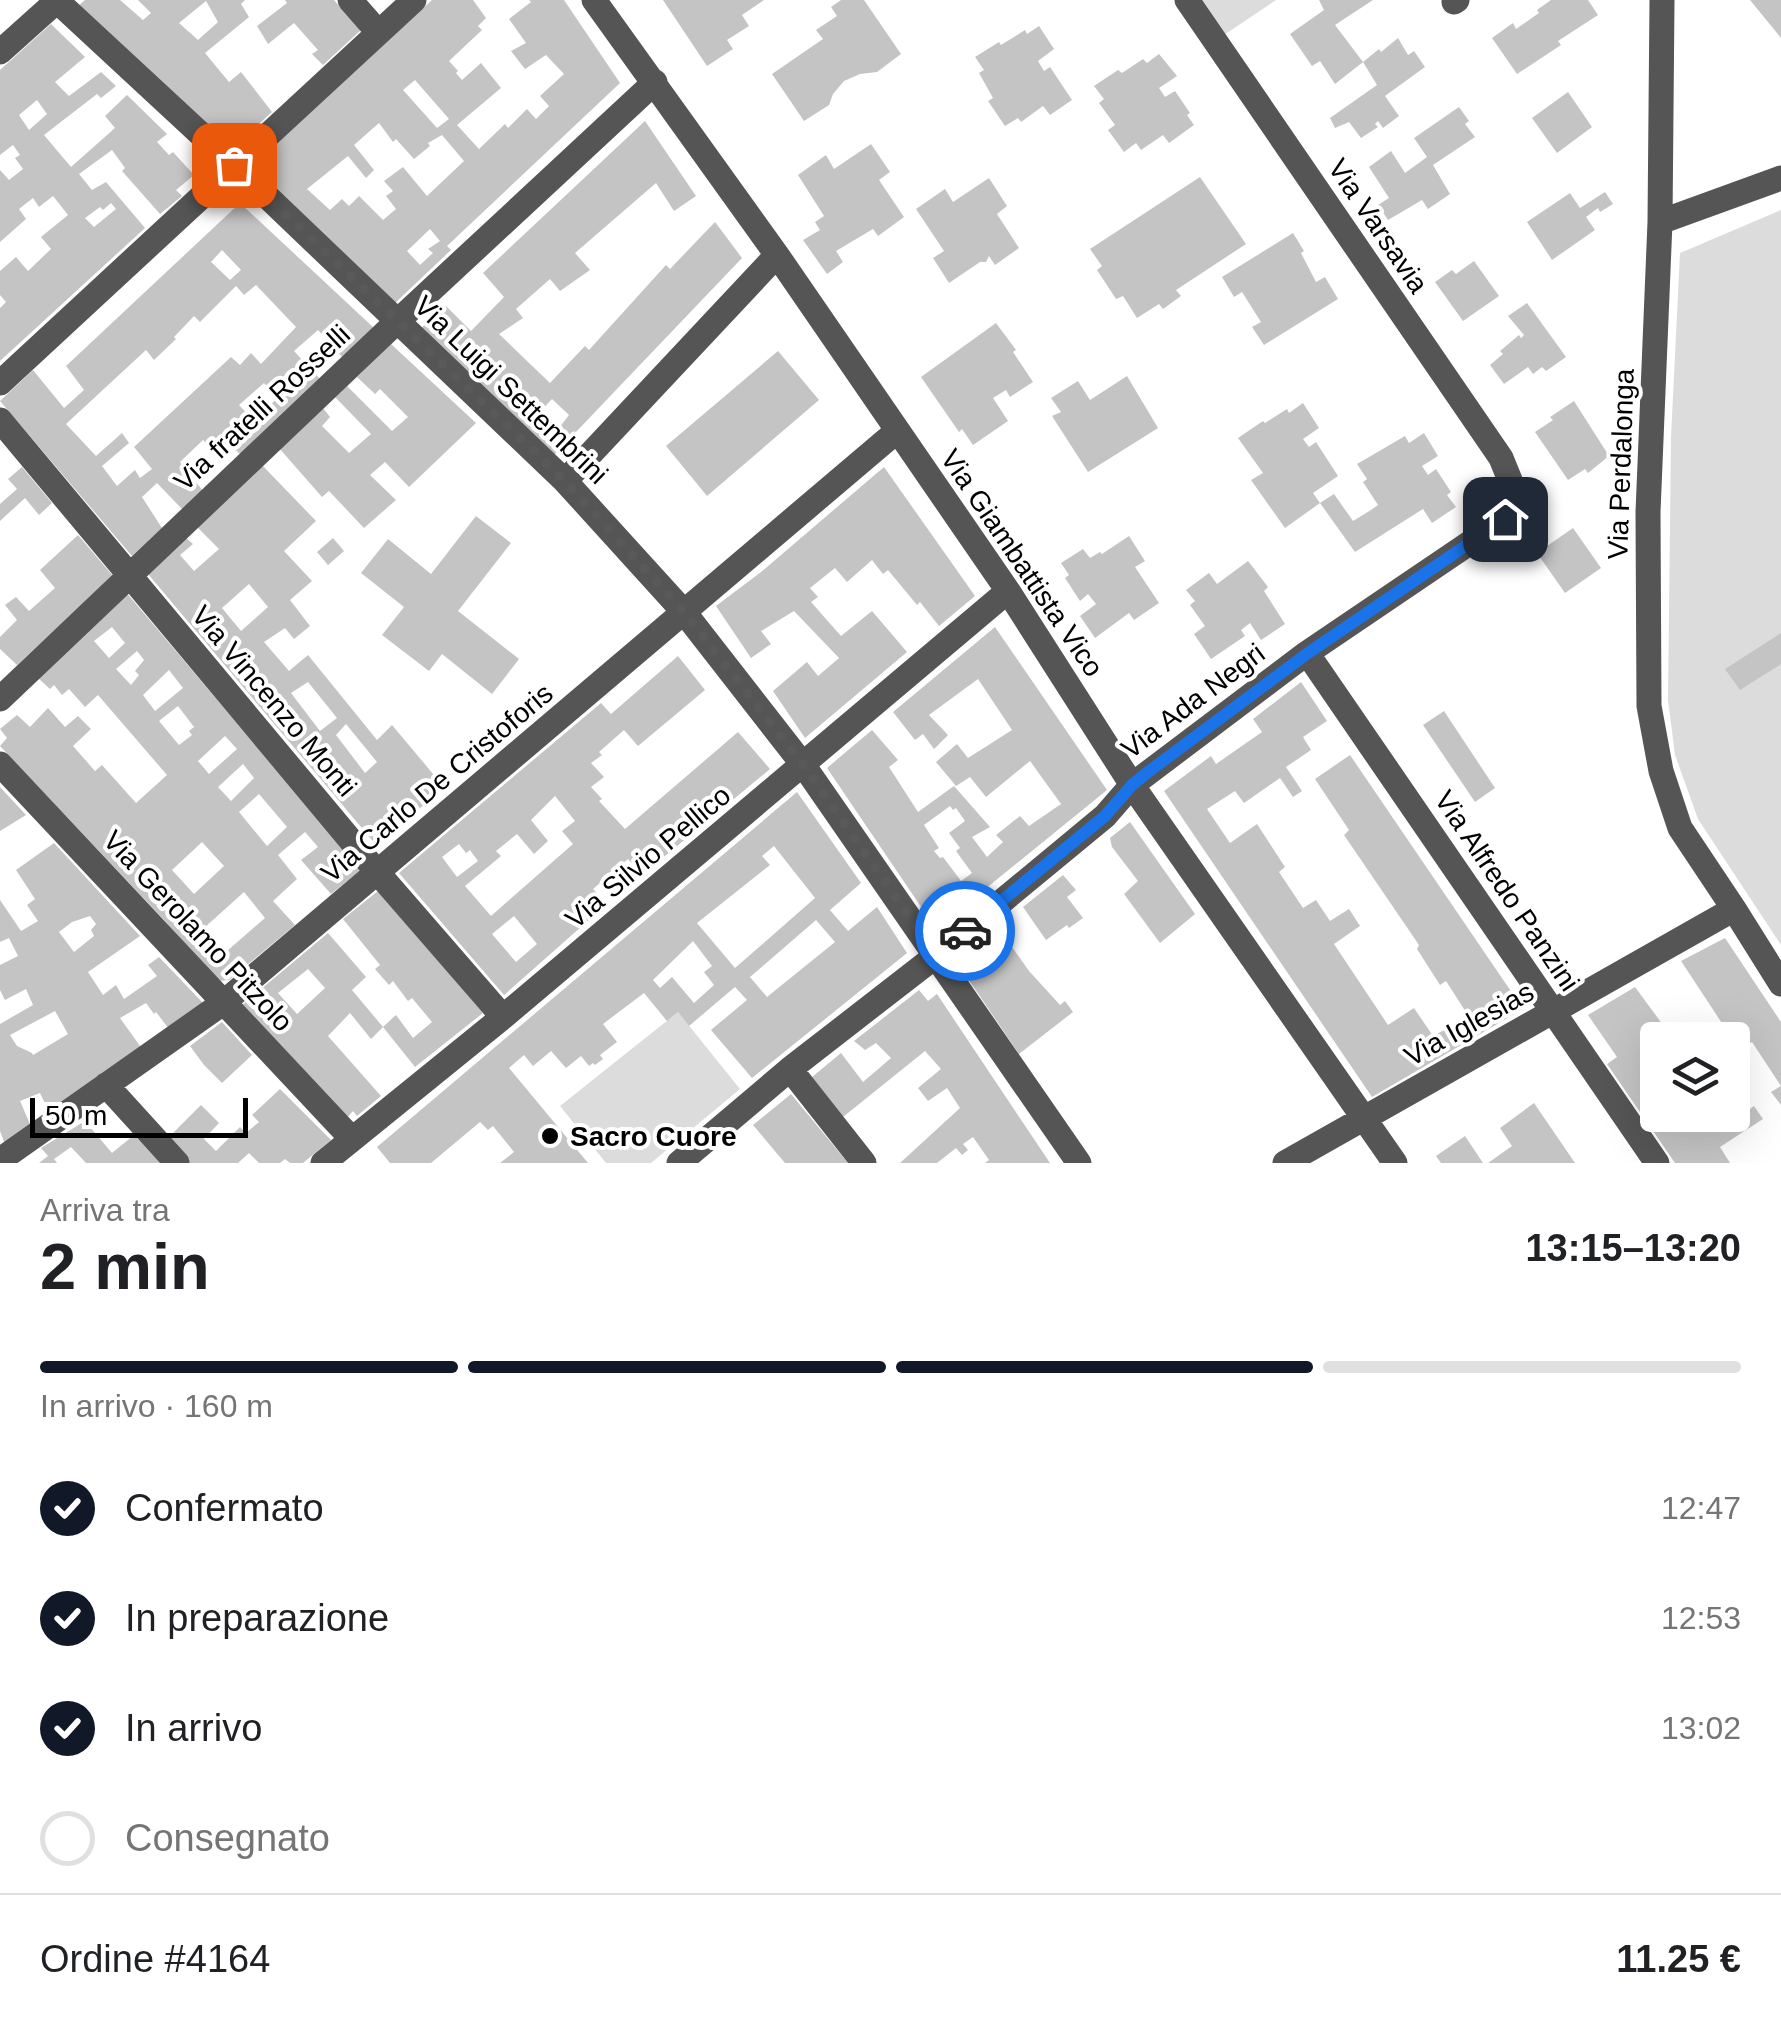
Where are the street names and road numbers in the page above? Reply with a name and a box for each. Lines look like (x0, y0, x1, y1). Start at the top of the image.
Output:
street label: Via Varsavia (1322, 153, 1434, 299)
street label: Via Luigi Settembrini (408, 290, 614, 490)
street label: Via fratelli Rosselli (168, 319, 356, 497)
street label: Via Perdalonga (1602, 368, 1640, 560)
street label: Via Giambattista Vico (935, 444, 1109, 682)
street label: Via Vincenzo Monti (185, 600, 363, 802)
street label: Via Ada Negri (1116, 637, 1270, 765)
street label: Via Carlo De Cristoforis (315, 677, 559, 889)
street label: Via Silvio Pellico (560, 779, 736, 935)
street label: Via Alfredo Panzini (1429, 785, 1585, 997)
street label: Via Gerolamo Pitzolo (97, 824, 299, 1038)
street label: Via Iglesias (1399, 976, 1539, 1072)

